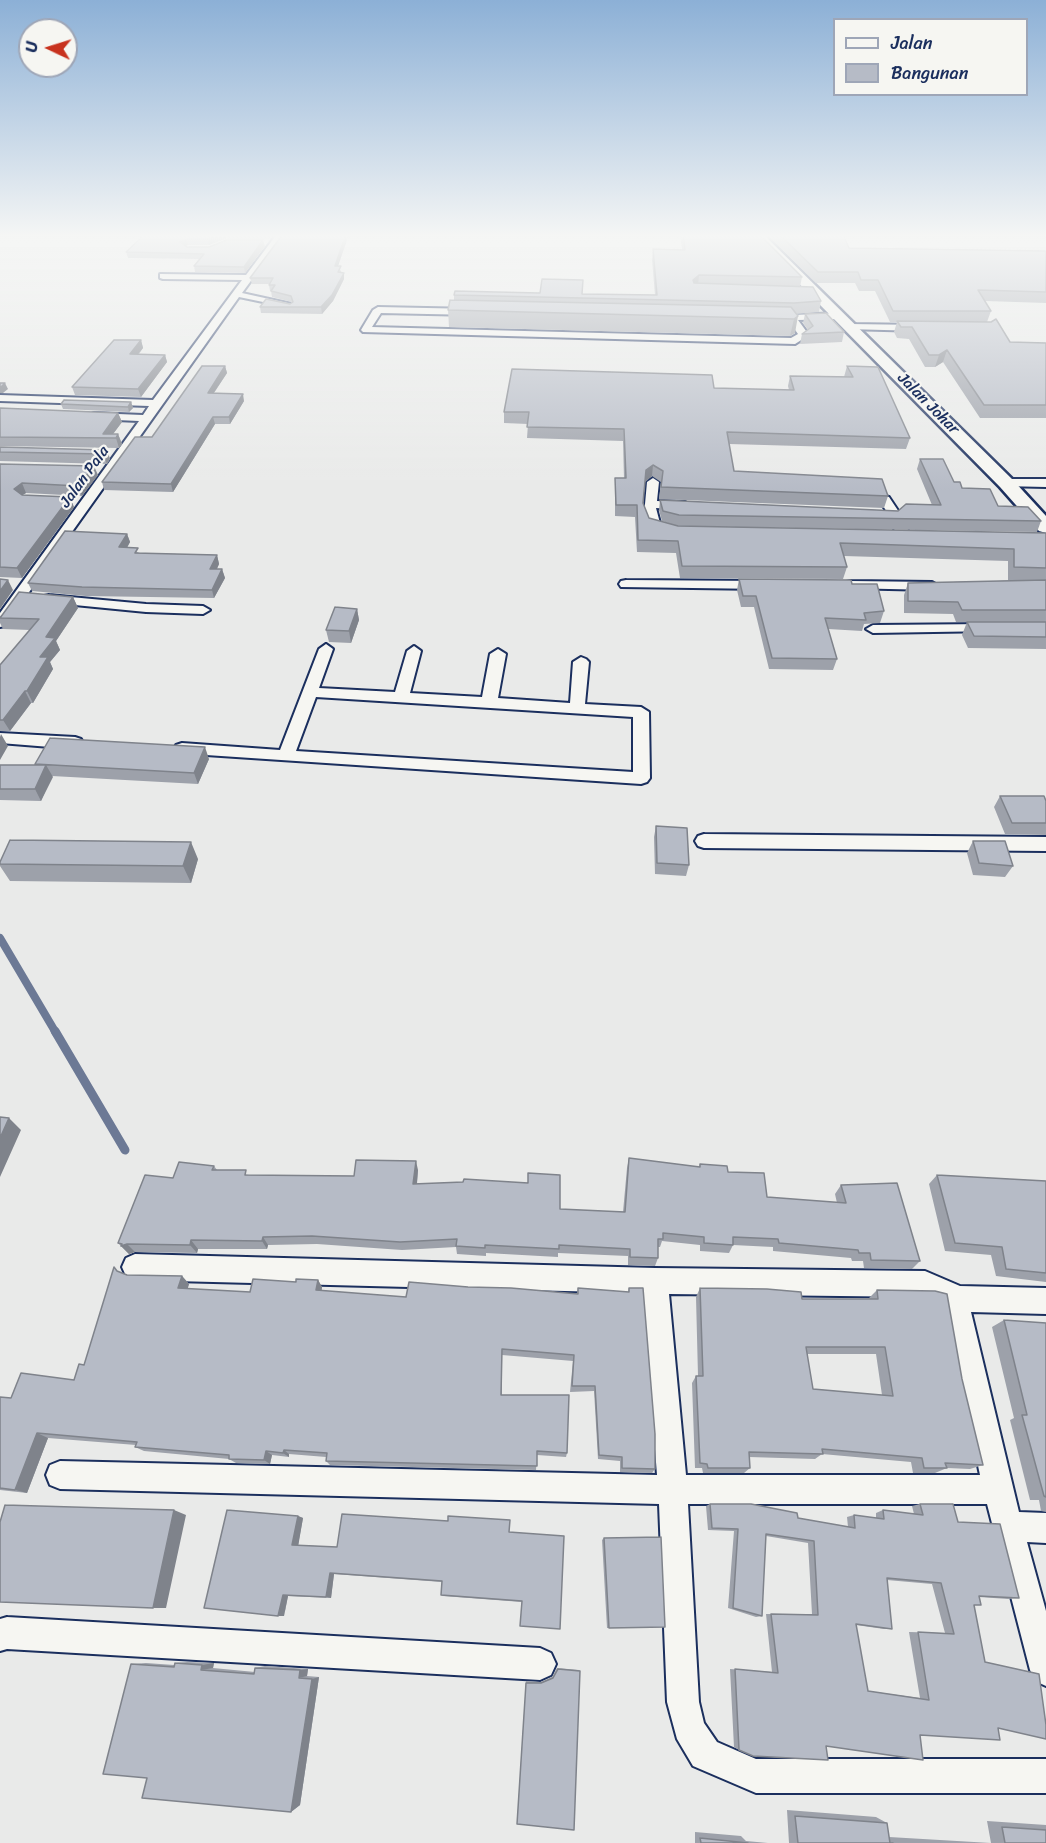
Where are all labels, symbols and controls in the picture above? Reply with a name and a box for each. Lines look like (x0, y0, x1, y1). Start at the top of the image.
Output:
north arrow (18, 18, 78, 78)
legend (833, 18, 1028, 96)
text: Jalan (891, 27, 932, 59)
text: U (17, 41, 46, 53)
text: Bangunan (891, 57, 968, 89)
street label: Jalan Johar (893, 369, 963, 439)
street label: Jalan Pala (56, 443, 114, 511)

